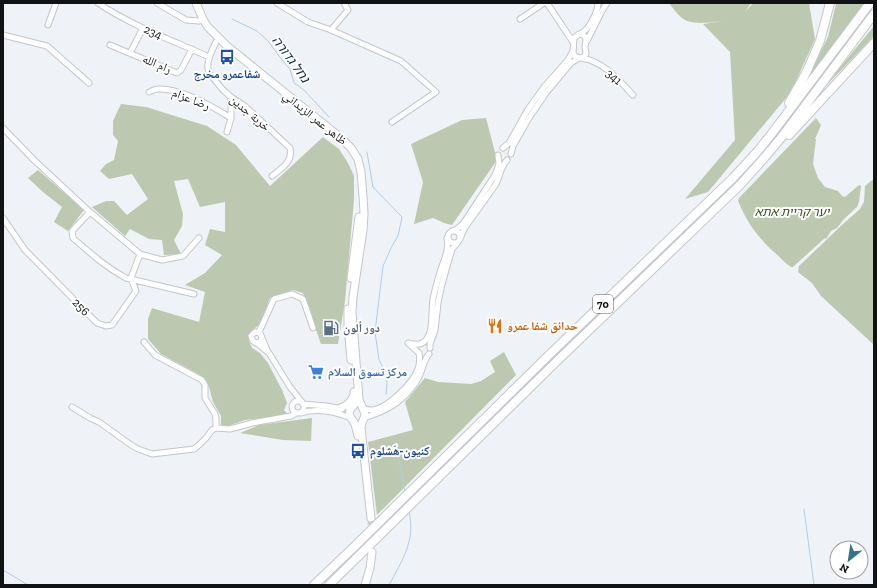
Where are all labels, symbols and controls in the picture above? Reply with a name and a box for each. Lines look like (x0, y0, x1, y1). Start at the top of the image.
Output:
street label: 234 (142, 22, 165, 42)
water label: נחל גדורה (269, 33, 314, 86)
bus stop icon: شفاعمرو مخرج (218, 48, 236, 66)
street label: رام الله (140, 52, 174, 77)
street label: 341 (603, 66, 625, 88)
place label: شفاعمرو مخرج (193, 67, 261, 82)
street label: رضا عزام (170, 85, 212, 114)
street label: ظاهر عمر الزيداني (278, 88, 350, 150)
street label: خربة جدين (227, 92, 273, 134)
park label: יער קריית אתא (755, 205, 831, 219)
street label: 256 (69, 295, 93, 319)
road number: 70 (593, 295, 613, 313)
restaurant icon: حدائق شفا عمرو (486, 317, 504, 335)
fuel station icon: دور ألون (322, 319, 340, 337)
place label: حدائق شفا عمرو (507, 319, 578, 334)
place label: دور ألون (343, 321, 380, 336)
supermarket icon: مركز تسوق السلام (307, 363, 325, 381)
place label: مركز تسوق السلام (328, 365, 407, 380)
bus stop icon: كنيون-هَشلوم (349, 442, 367, 460)
place label: كنيون-هَشلوم (370, 444, 430, 459)
north arrow (829, 540, 869, 580)
text: N (837, 560, 851, 576)

